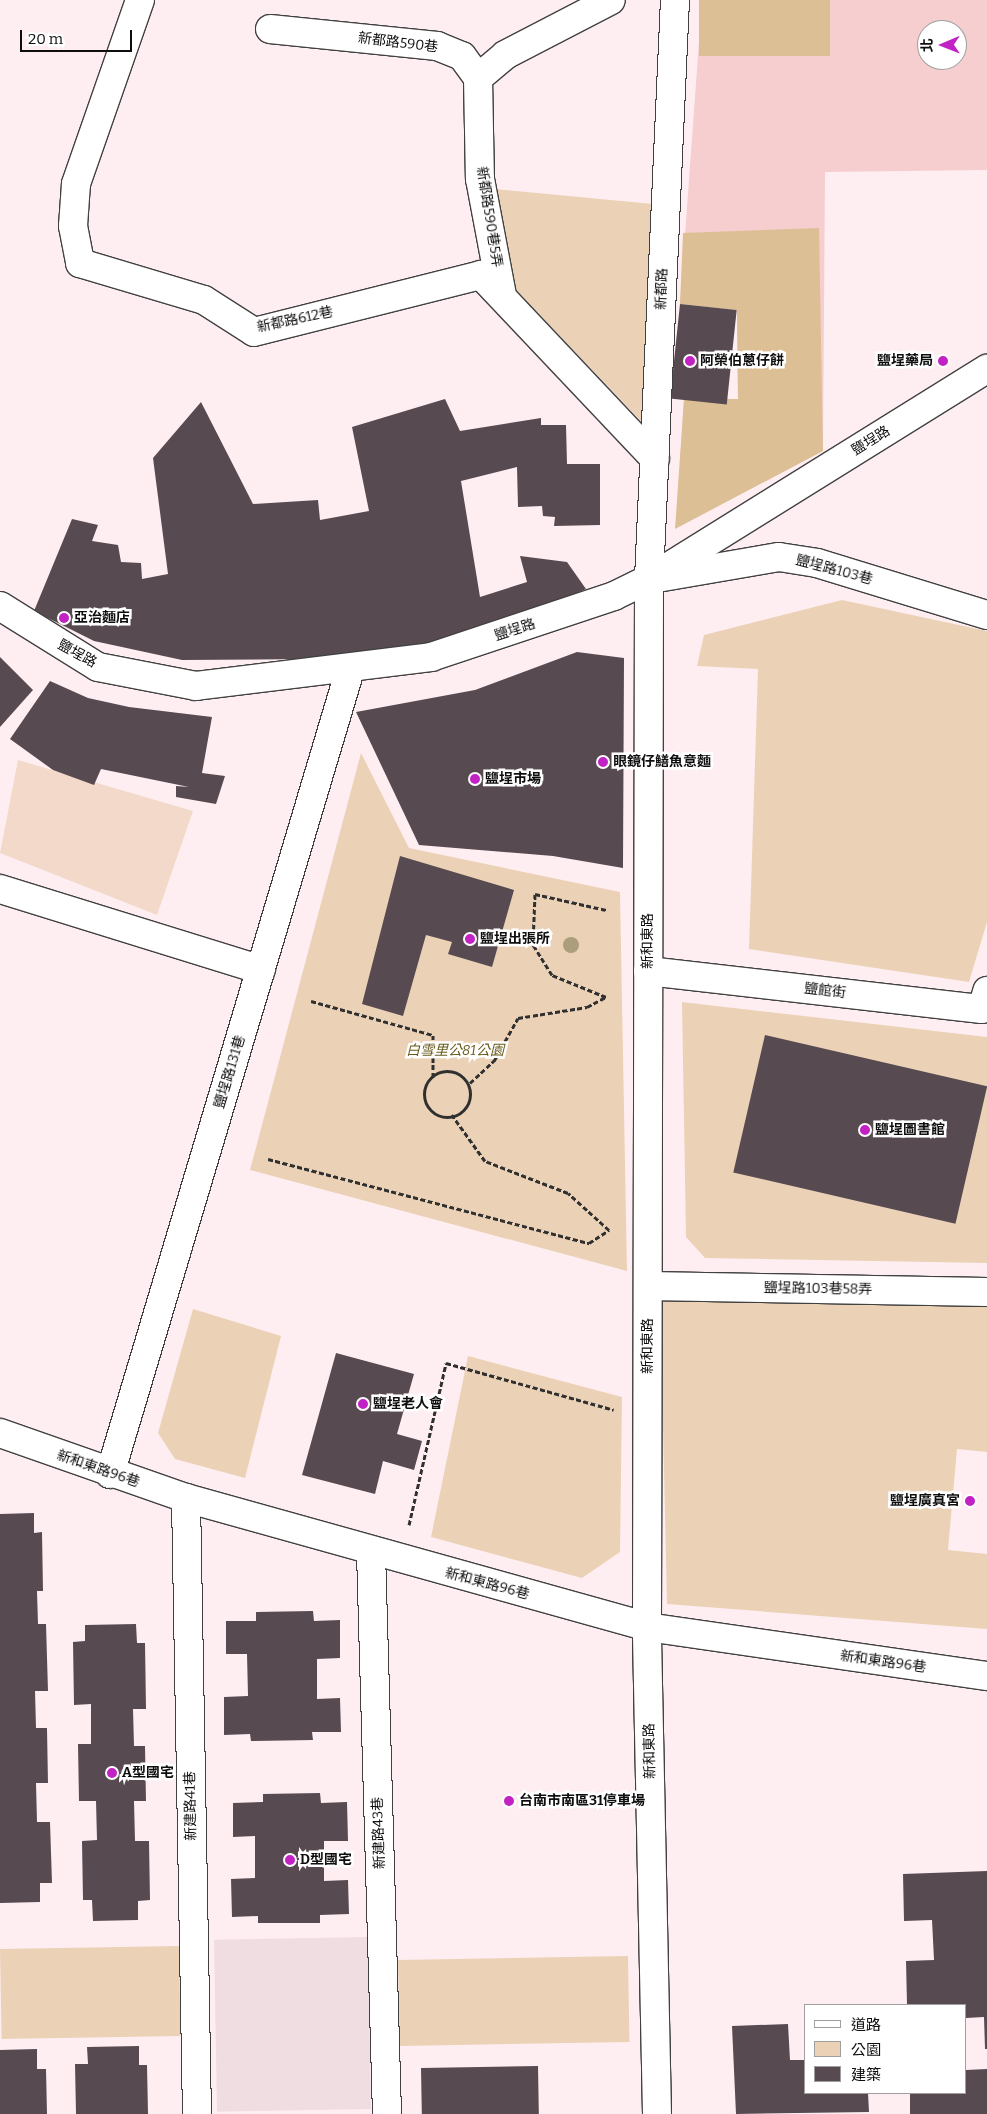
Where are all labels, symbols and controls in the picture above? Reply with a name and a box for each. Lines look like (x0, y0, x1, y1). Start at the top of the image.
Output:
scale bar (22, 20, 135, 52)
north arrow (917, 20, 967, 70)
text: 20 m (28, 30, 63, 48)
street label: 新都路590巷 (357, 30, 439, 56)
text: 北 (919, 38, 936, 52)
street label: 新都路590巷5弄 (473, 165, 505, 269)
street label: 新都路 (653, 268, 671, 310)
street label: 新都路612巷 (255, 304, 335, 336)
place label: 阿榮伯蔥仔餅 (700, 353, 784, 369)
place label: 鹽埕藥局 (877, 353, 933, 369)
marker: 阿榮伯蔥仔餅 (684, 355, 696, 367)
marker: 鹽埕藥局 (937, 355, 949, 367)
street label: 鹽埕路 (849, 423, 893, 459)
street label: 鹽埕路103巷 (794, 552, 874, 588)
place label: 亞治麵店 (74, 610, 130, 626)
marker: 亞治麵店 (58, 612, 70, 624)
street label: 鹽埕路 (492, 616, 538, 644)
street label: 鹽埕路 (55, 636, 99, 672)
place label: 眼鏡仔鱔魚意麵 (613, 754, 711, 770)
marker: 眼鏡仔鱔魚意麵 (597, 756, 609, 768)
place label: 鹽埕市場 (485, 771, 541, 787)
marker: 鹽埕市場 (469, 773, 481, 785)
street label: 新和東路 (640, 913, 656, 969)
place label: 鹽埕出張所 (480, 931, 550, 947)
marker: 鹽埕出張所 (464, 933, 476, 945)
street label: 鹽館街 (803, 980, 847, 1002)
street label: 鹽埕路131巷 (211, 1034, 249, 1110)
park label: 白雪里公81公園 (406, 1043, 504, 1059)
place label: 鹽埕圖書館 (875, 1122, 945, 1138)
marker: 鹽埕圖書館 (859, 1124, 871, 1136)
street label: 鹽埕路103巷58弄 (764, 1280, 872, 1298)
street label: 新和東路 (640, 1318, 656, 1374)
place label: 鹽埕老人會 (373, 1396, 443, 1412)
marker: 鹽埕老人會 (357, 1398, 369, 1410)
street label: 新和東路96巷 (54, 1447, 142, 1491)
place label: 鹽埕廣真宮 (890, 1493, 960, 1509)
marker: 鹽埕廣真宮 (964, 1495, 976, 1507)
street label: 新和東路96巷 (443, 1565, 531, 1603)
street label: 新和東路96巷 (839, 1648, 927, 1676)
street label: 新和東路 (641, 1723, 659, 1779)
place label: A型國宅 (122, 1765, 174, 1781)
marker: A型國宅 (106, 1767, 118, 1779)
street label: 新建路41巷 (182, 1771, 200, 1841)
place label: 台南市南區31停車場 (519, 1793, 645, 1809)
marker: 台南市南區31停車場 (503, 1795, 515, 1807)
street label: 新建路43巷 (369, 1797, 389, 1869)
place label: D型國宅 (300, 1852, 352, 1868)
marker: D型國宅 (284, 1854, 296, 1866)
legend (804, 2004, 967, 2094)
text: 道路 (851, 2016, 881, 2034)
text: 公園 (851, 2041, 881, 2059)
text: 建築 (851, 2066, 881, 2084)

